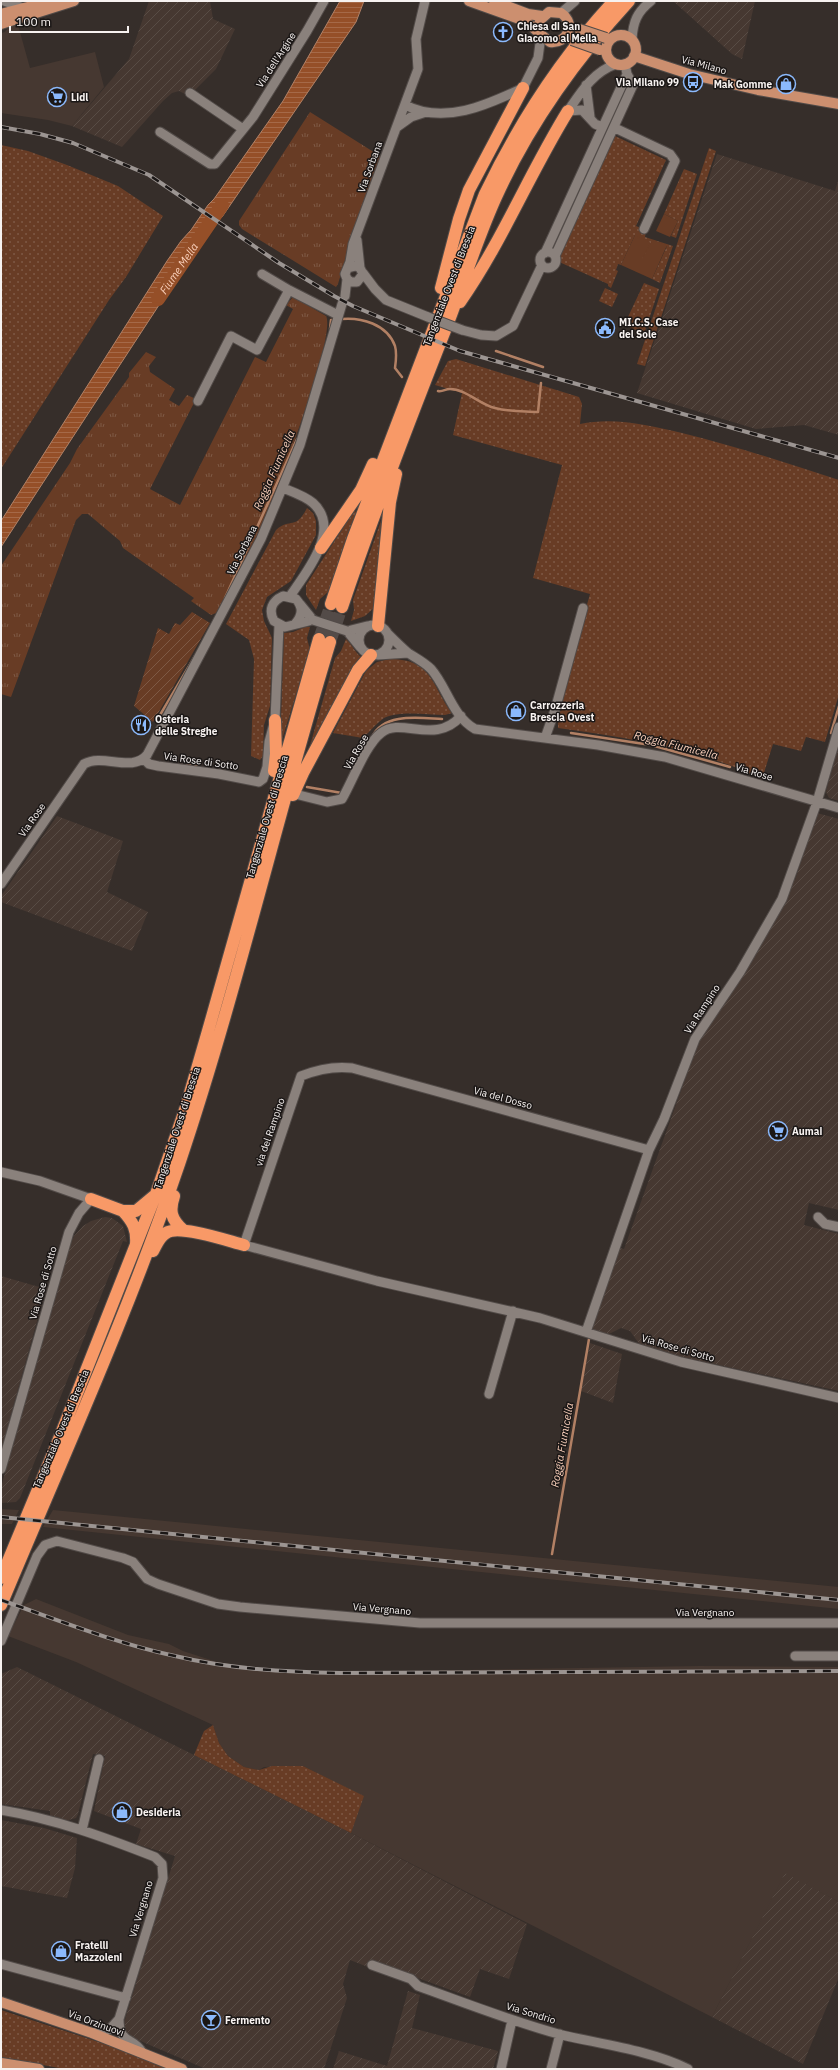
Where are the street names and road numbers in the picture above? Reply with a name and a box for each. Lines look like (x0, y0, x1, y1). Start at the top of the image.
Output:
street label: Via dell'Argine (253, 29, 299, 90)
street label: Via Milano (680, 53, 728, 77)
street label: Via Sorbana (355, 139, 385, 194)
street label: Tangenziale Ovest di Brescia (420, 223, 478, 348)
street label: Via Sorbana (224, 523, 260, 577)
street label: Via Rose (341, 732, 372, 772)
street label: Via Rose di Sotto (163, 749, 240, 773)
street label: Tangenziale Ovest di Brescia (243, 753, 291, 880)
street label: Via Rose (734, 760, 775, 784)
street label: Via Rose (16, 800, 49, 839)
street label: Via Rampino (681, 982, 723, 1036)
street label: Tangenziale Ovest di Brescia (151, 1065, 203, 1191)
street label: Via del Dosso (472, 1084, 534, 1112)
street label: via del Rampino (252, 1096, 288, 1168)
street label: Via Rose di Sotto (26, 1245, 60, 1321)
street label: Via Rose di Sotto (640, 1331, 716, 1365)
street label: Tangenziale Ovest di Brescia (30, 1367, 92, 1490)
street label: Via Vergnano (352, 1600, 412, 1618)
street label: Via Vergnano (676, 1606, 735, 1619)
street label: Via Vergnano (126, 1879, 156, 1939)
street label: Via Sondrio (505, 1999, 558, 2027)
street label: Via Orzinuovi (66, 2007, 126, 2039)

